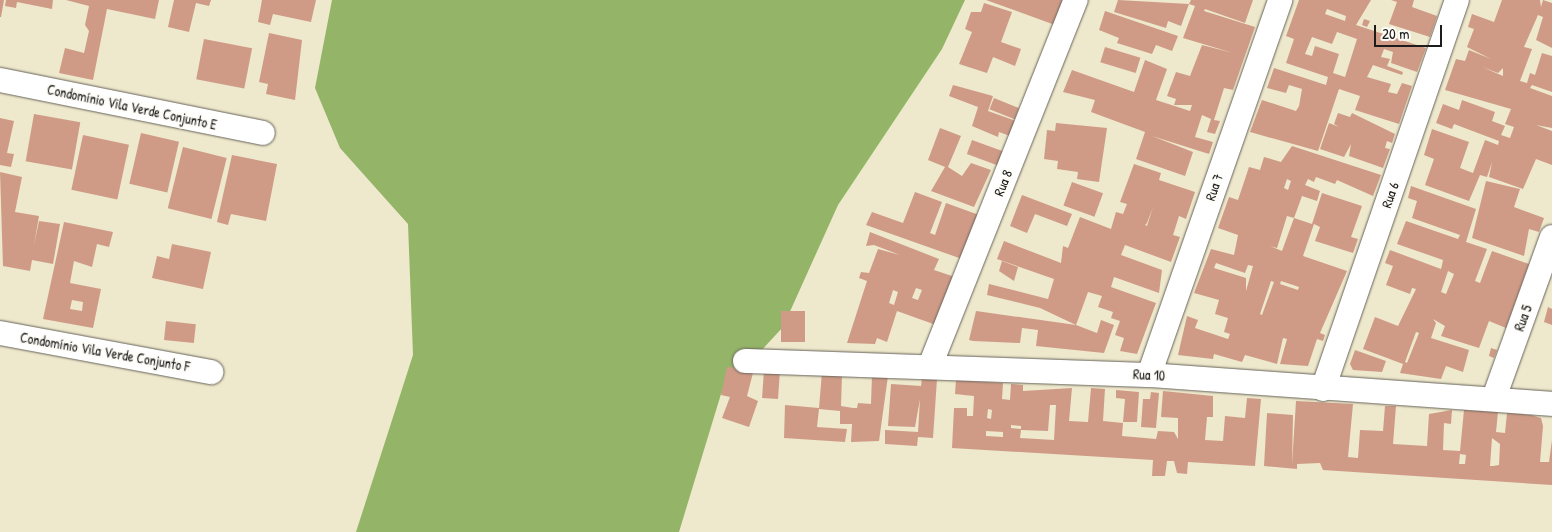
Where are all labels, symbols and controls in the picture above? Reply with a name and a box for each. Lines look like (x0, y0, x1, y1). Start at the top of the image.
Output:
scale bar (1377, 15, 1444, 47)
text: 20 m (1382, 23, 1409, 44)
street label: Condomínio Vila Verde Conjunto E (46, 81, 218, 133)
street label: Rua 8 (990, 167, 1016, 199)
street label: Rua 7 (1202, 171, 1226, 203)
street label: Rua 6 (1378, 180, 1402, 210)
street label: Rua 5 (1511, 303, 1535, 333)
street label: Condomínio Vila Verde Conjunto F (19, 329, 191, 375)
street label: Rua 10 (1133, 366, 1165, 384)

